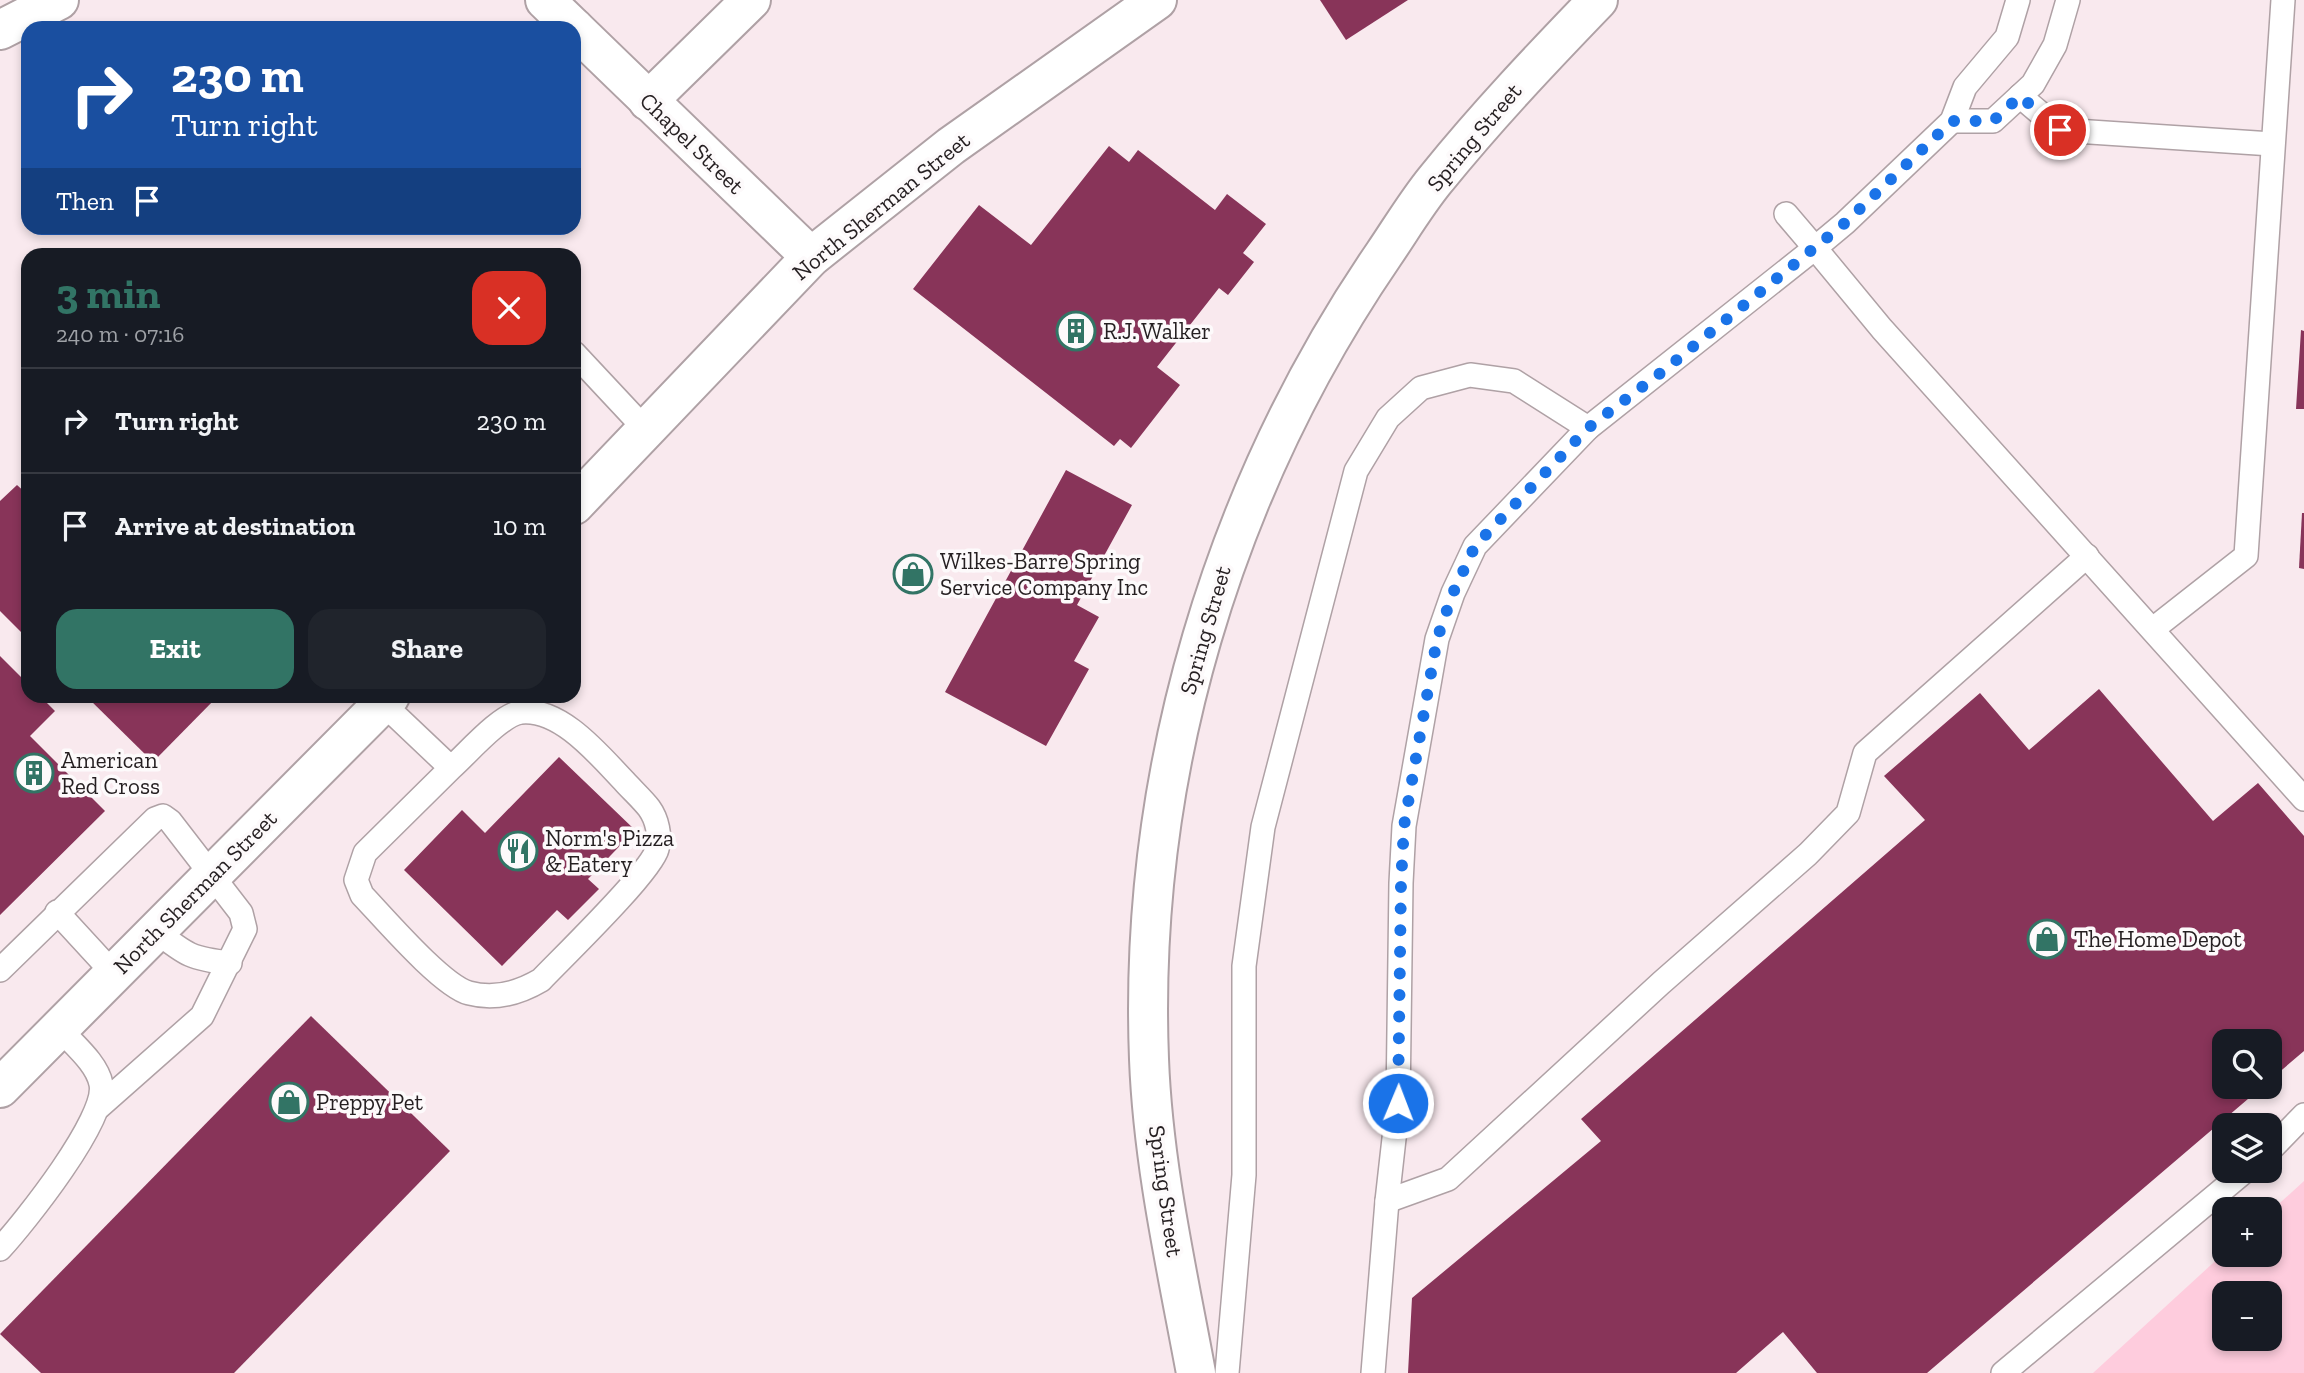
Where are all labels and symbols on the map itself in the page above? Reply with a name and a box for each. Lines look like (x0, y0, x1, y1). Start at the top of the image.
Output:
street label: Spring Street (1421, 77, 1528, 197)
street label: Chapel Street (634, 86, 750, 200)
pin (2030, 100, 2090, 160)
street label: North Sherman Street (787, 126, 976, 286)
building icon: R.J. Walker (1055, 310, 1097, 352)
place label: R.J. Walker (1103, 317, 1211, 345)
place label: Wilkes-Barre Spring Service Company Inc (940, 547, 1148, 601)
shop icon: Wilkes-Barre Spring Service Company Inc (892, 553, 934, 595)
street label: Spring Street (1173, 562, 1237, 698)
place label: American Red Cross (61, 746, 160, 800)
building icon: American Red Cross (13, 752, 55, 794)
street label: North Sherman Street (107, 804, 283, 980)
place label: Norm's Pizza & Eatery (545, 824, 674, 878)
restaurant icon: Norm's Pizza & Eatery (497, 830, 539, 872)
shop icon: The Home Depot (2026, 918, 2068, 960)
place label: The Home Depot (2074, 925, 2242, 953)
position arrow (1361, 1066, 1435, 1140)
shop icon: Preppy Pet (268, 1081, 310, 1123)
place label: Preppy Pet (316, 1088, 424, 1116)
street label: Spring Street (1143, 1123, 1189, 1259)

